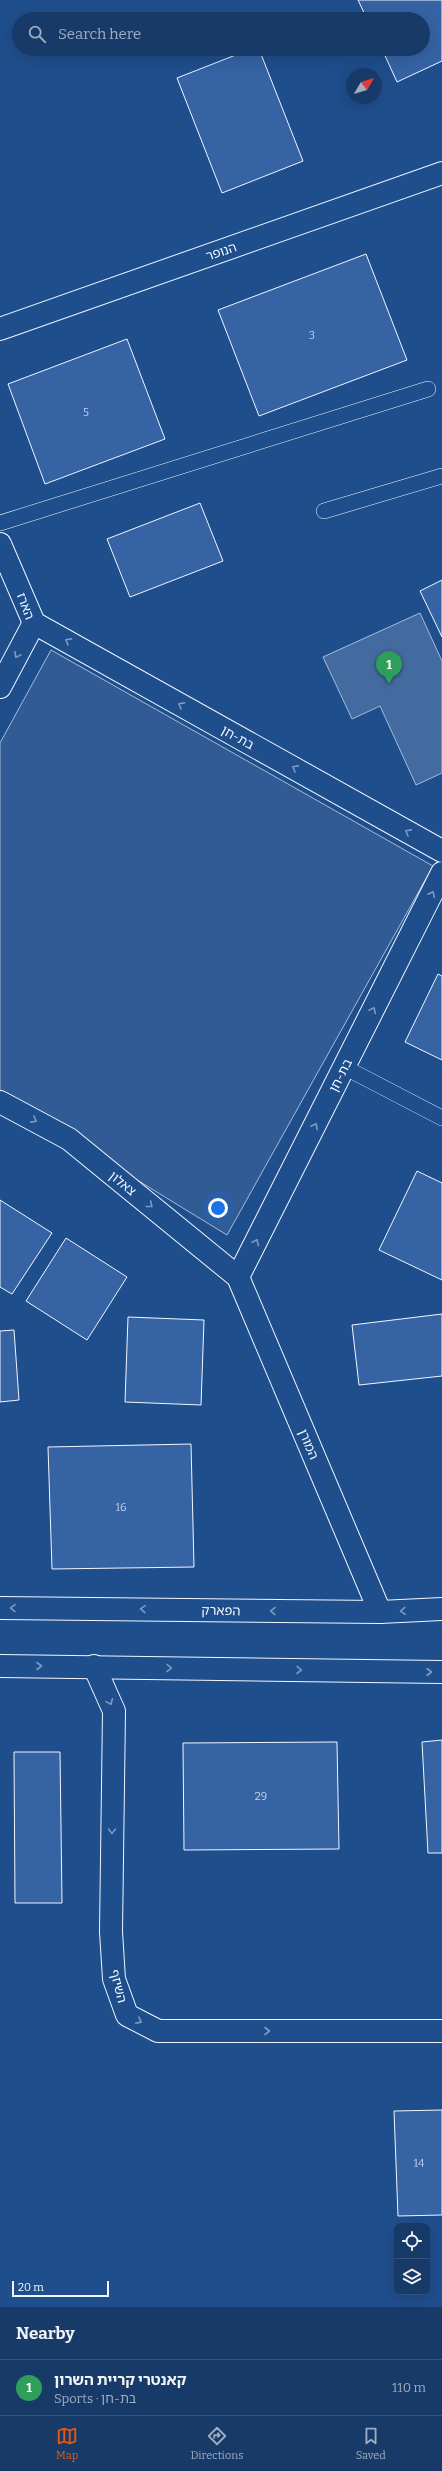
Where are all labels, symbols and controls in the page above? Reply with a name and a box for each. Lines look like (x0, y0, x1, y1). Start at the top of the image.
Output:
search box (12, 12, 430, 56)
icon: search (26, 23, 48, 45)
text: Search here (58, 25, 141, 43)
north arrow (346, 68, 382, 104)
street label: הנופר (204, 239, 238, 264)
house number: 3 (309, 329, 315, 342)
house number: 5 (83, 406, 89, 419)
street label: הארז (14, 591, 37, 622)
one-way arrow (65, 639, 72, 646)
one-way arrow (15, 651, 22, 658)
pin: 1 (376, 651, 402, 684)
one-way arrow (178, 702, 185, 709)
street label: בת-חן (219, 722, 257, 753)
one-way arrow (292, 766, 299, 773)
one-way arrow (405, 829, 412, 836)
one-way arrow (427, 890, 435, 898)
one-way arrow (368, 1006, 376, 1014)
street label: בת-חן (326, 1056, 355, 1094)
one-way arrow (30, 1115, 38, 1123)
one-way arrow (310, 1123, 317, 1130)
street label: צאלון (106, 1168, 139, 1199)
your location (208, 1198, 228, 1218)
one-way arrow (146, 1200, 153, 1207)
one-way arrow (251, 1239, 259, 1246)
street label: המורן (295, 1427, 322, 1462)
house number: 16 (116, 1501, 126, 1514)
street label: הפארק (201, 1603, 241, 1618)
one-way arrow (10, 1604, 16, 1612)
one-way arrow (140, 1605, 146, 1613)
one-way arrow (400, 1606, 406, 1615)
one-way arrow (270, 1607, 276, 1615)
one-way arrow (36, 1662, 42, 1670)
one-way arrow (166, 1664, 172, 1672)
one-way arrow (296, 1666, 302, 1674)
one-way arrow (426, 1668, 432, 1676)
one-way arrow (105, 1698, 113, 1705)
house number: 29 (255, 1790, 267, 1803)
one-way arrow (108, 1828, 116, 1834)
street label: השיזף (107, 1968, 130, 2004)
one-way arrow (135, 2016, 142, 2024)
one-way arrow (264, 2027, 270, 2035)
house number: 14 (414, 2157, 425, 2170)
map controls (394, 2223, 430, 2295)
button: locate (394, 2223, 430, 2259)
button: layers (394, 2259, 430, 2295)
scale bar (12, 2279, 109, 2298)
text: 20 m (18, 2281, 44, 2294)
text: Nearby (16, 2323, 75, 2344)
text: קאנטרי קריית השרון (54, 2371, 187, 2389)
text: 1 (26, 2380, 32, 2395)
text: 110 m (392, 2380, 426, 2395)
text: Sports · בת-חן (54, 2391, 136, 2406)
tab: Map (56, 2425, 78, 2462)
tab: Directions (191, 2425, 243, 2462)
tab: Saved (356, 2425, 386, 2462)

